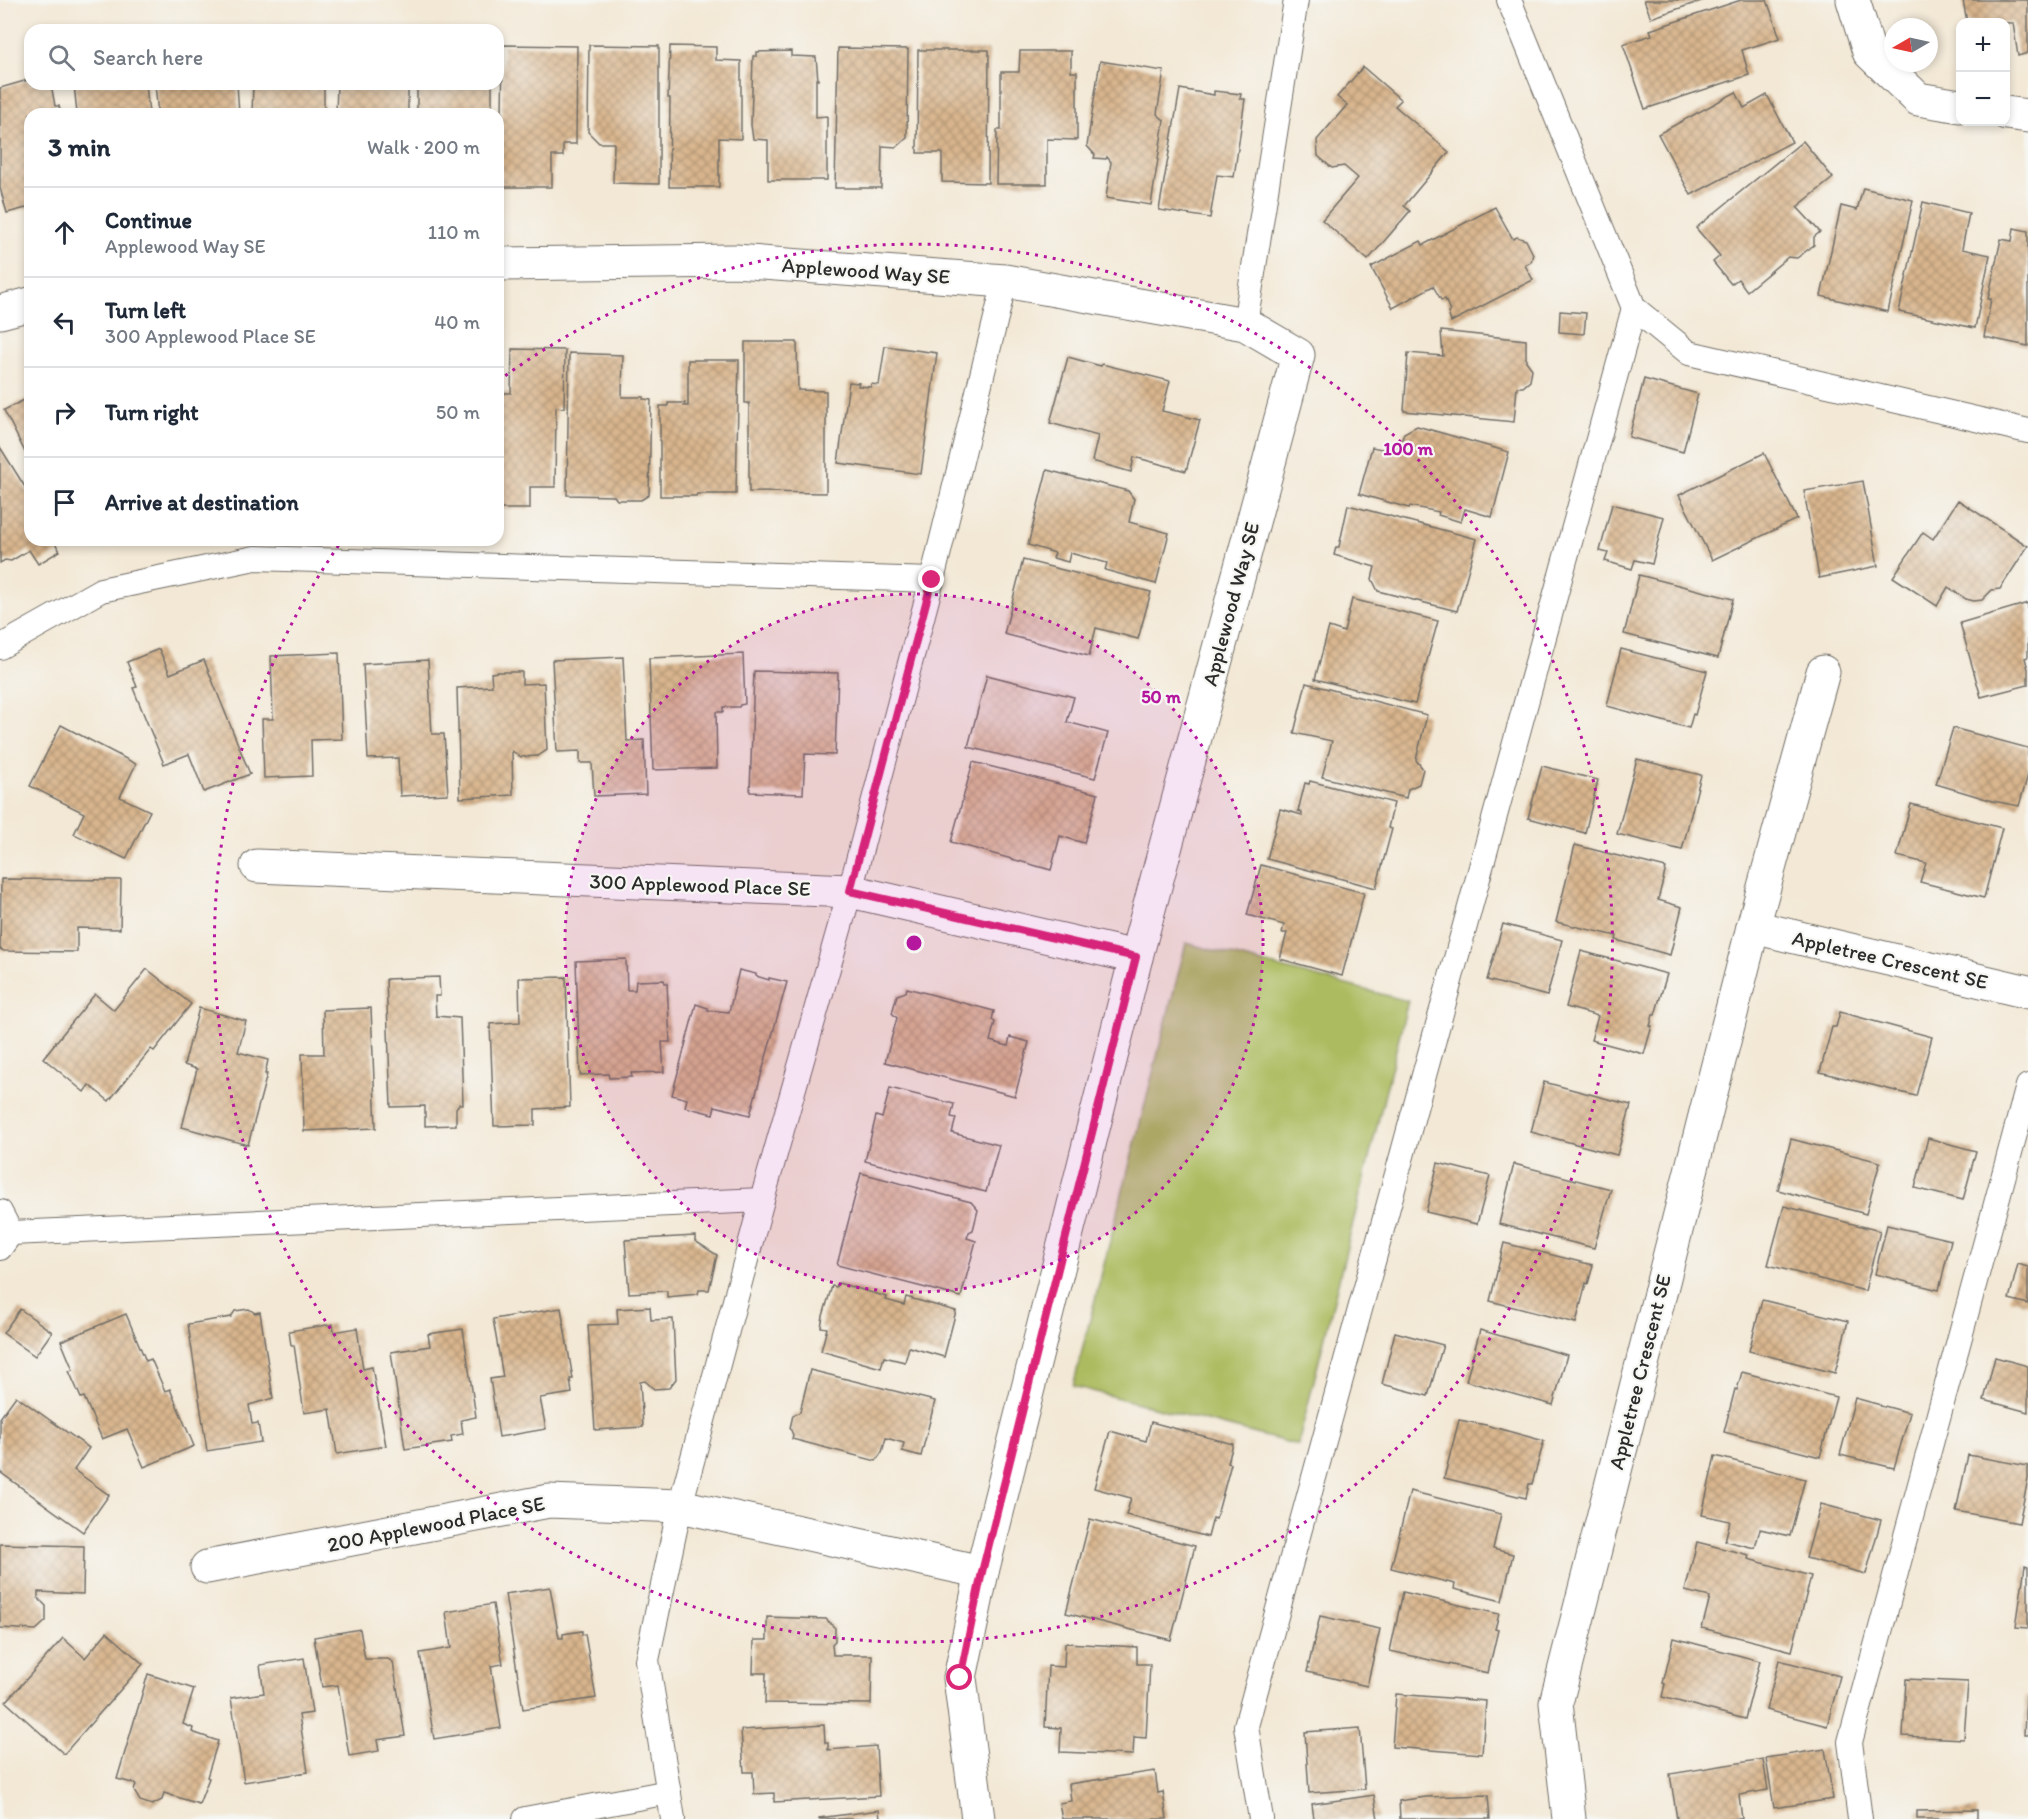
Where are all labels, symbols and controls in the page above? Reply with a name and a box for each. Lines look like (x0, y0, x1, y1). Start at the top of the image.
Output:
north arrow (1884, 18, 1938, 72)
map controls (1956, 18, 2010, 126)
button: + (1956, 18, 2010, 72)
search box (24, 24, 504, 90)
icon: search (45, 41, 78, 74)
text: Search here (93, 44, 203, 71)
button: − (1956, 72, 2010, 126)
text: 3 min (48, 131, 110, 163)
text: Walk · 200 m (367, 135, 480, 159)
text: Continue (105, 207, 192, 234)
icon: ahead (48, 216, 81, 249)
text: 110 m (428, 220, 480, 244)
text: Applewood Way SE (105, 234, 266, 258)
street label: Applewood Way SE (781, 252, 951, 289)
text: Turn left (105, 297, 186, 324)
icon: left (48, 306, 81, 339)
text: 40 m (434, 310, 480, 334)
text: 300 Applewood Place SE (105, 324, 316, 348)
icon: right (48, 396, 81, 429)
text: Turn right (105, 399, 199, 426)
text: 50 m (436, 400, 480, 424)
text: 100 m (1383, 438, 1434, 460)
icon: arrive (48, 486, 81, 519)
text: Arrive at destination (105, 489, 299, 516)
street label: Applewood Way SE (1197, 519, 1264, 689)
route end (918, 566, 944, 592)
text: 50 m (1141, 686, 1182, 708)
street label: 300 Applewood Place SE (589, 868, 811, 901)
street label: Appletree Crescent SE (1790, 925, 1990, 994)
centre of rings (904, 933, 924, 953)
street label: Appletree Crescent SE (1603, 1272, 1676, 1472)
street label: 200 Applewood Place SE (325, 1490, 547, 1557)
route start (946, 1664, 972, 1690)

